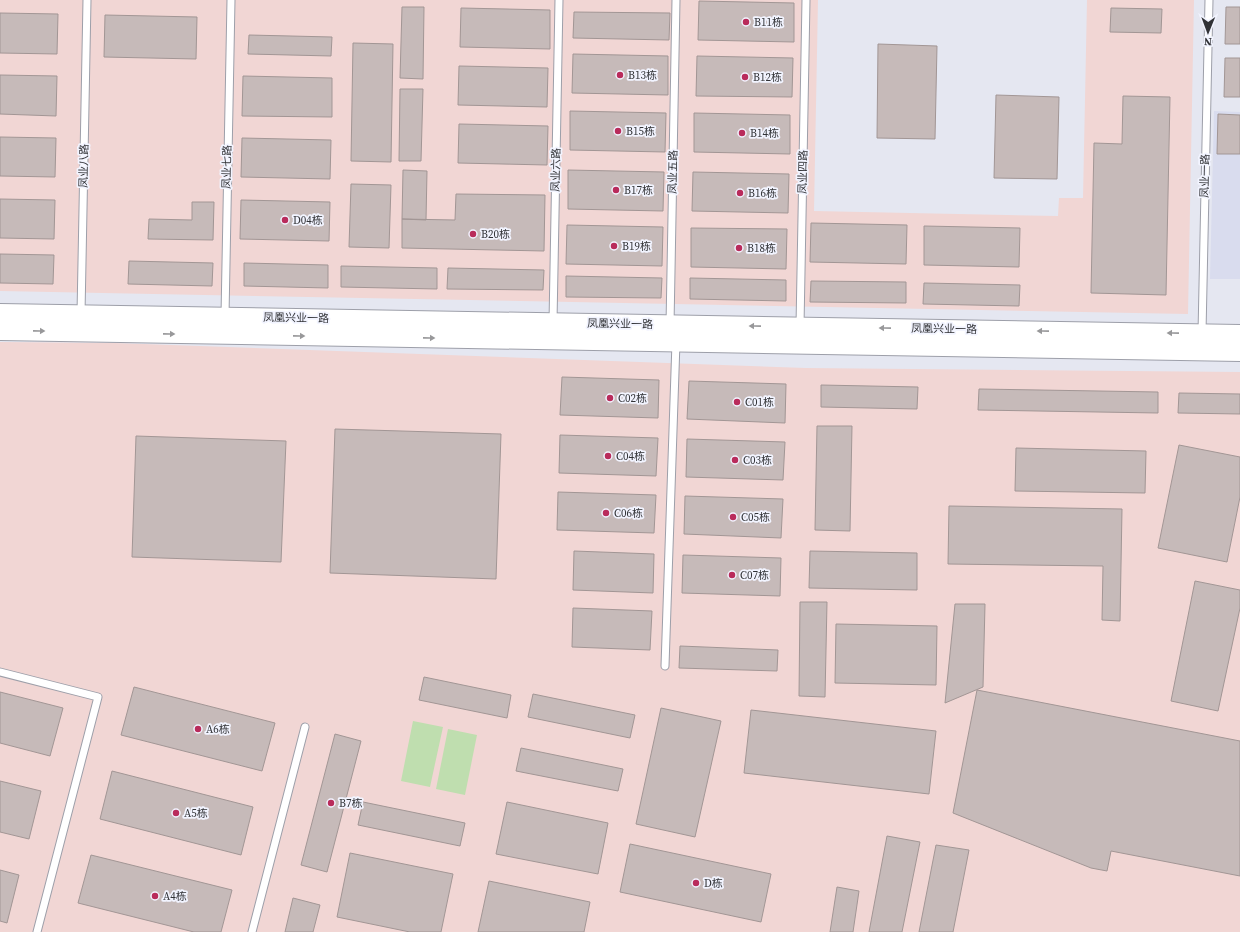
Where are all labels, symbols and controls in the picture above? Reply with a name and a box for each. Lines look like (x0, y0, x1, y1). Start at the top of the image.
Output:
north arrow (1188, 12, 1228, 52)
place label: B11栋 (754, 15, 783, 30)
marker: B11栋 (741, 17, 751, 27)
text: N (1204, 34, 1212, 49)
place label: B13栋 (628, 68, 657, 83)
marker: B13栋 (615, 70, 625, 80)
place label: B12栋 (753, 70, 782, 85)
marker: B12栋 (740, 72, 750, 82)
place label: B15栋 (626, 124, 655, 139)
marker: B15栋 (613, 126, 623, 136)
place label: B14栋 (750, 126, 779, 141)
marker: B14栋 (737, 128, 747, 138)
street label: 凤业八路 (76, 144, 92, 188)
street label: 凤业七路 (219, 145, 235, 189)
street label: 凤业六路 (548, 148, 564, 192)
street label: 凤业五路 (665, 150, 681, 194)
street label: 凤业四路 (795, 150, 811, 194)
street label: 凤业一路 (1197, 154, 1213, 198)
place label: B17栋 (624, 183, 653, 198)
marker: B17栋 (611, 185, 621, 195)
place label: B16栋 (748, 186, 777, 201)
marker: B16栋 (735, 188, 745, 198)
place label: D04栋 (293, 213, 323, 228)
marker: D04栋 (280, 215, 290, 225)
place label: B20栋 (481, 227, 510, 242)
marker: B20栋 (468, 229, 478, 239)
place label: B19栋 (622, 239, 651, 254)
marker: B19栋 (609, 241, 619, 251)
place label: B18栋 (747, 241, 776, 256)
marker: B18栋 (734, 243, 744, 253)
street label: 凤凰兴业一路 (263, 310, 329, 326)
street label: 凤凰兴业一路 (587, 316, 653, 332)
street label: 凤凰兴业一路 (911, 321, 977, 337)
one-way arrow (748, 323, 761, 329)
one-way arrow (879, 325, 891, 332)
one-way arrow (33, 328, 45, 335)
one-way arrow (1036, 328, 1049, 334)
one-way arrow (1166, 330, 1179, 336)
one-way arrow (163, 331, 176, 337)
one-way arrow (293, 333, 306, 339)
one-way arrow (423, 335, 436, 341)
place label: C02栋 (618, 391, 647, 406)
marker: C02栋 (605, 393, 615, 403)
place label: C01栋 (745, 395, 774, 410)
marker: C01栋 (732, 397, 742, 407)
place label: C04栋 (616, 449, 645, 464)
marker: C04栋 (603, 451, 613, 461)
place label: C03栋 (743, 453, 772, 468)
marker: C03栋 (730, 455, 740, 465)
place label: C06栋 (614, 506, 643, 521)
marker: C06栋 (601, 508, 611, 518)
place label: C05栋 (741, 510, 770, 525)
marker: C05栋 (728, 512, 738, 522)
place label: C07栋 (740, 568, 769, 583)
marker: C07栋 (727, 570, 737, 580)
place label: A6栋 (206, 722, 230, 737)
marker: A6栋 (193, 724, 203, 734)
place label: B7栋 (339, 796, 362, 811)
marker: B7栋 (326, 798, 336, 808)
place label: A5栋 (184, 806, 208, 821)
marker: A5栋 (171, 808, 181, 818)
place label: D栋 (704, 876, 723, 891)
marker: D栋 (691, 878, 701, 888)
place label: A4栋 (163, 889, 187, 904)
marker: A4栋 (150, 891, 160, 901)

